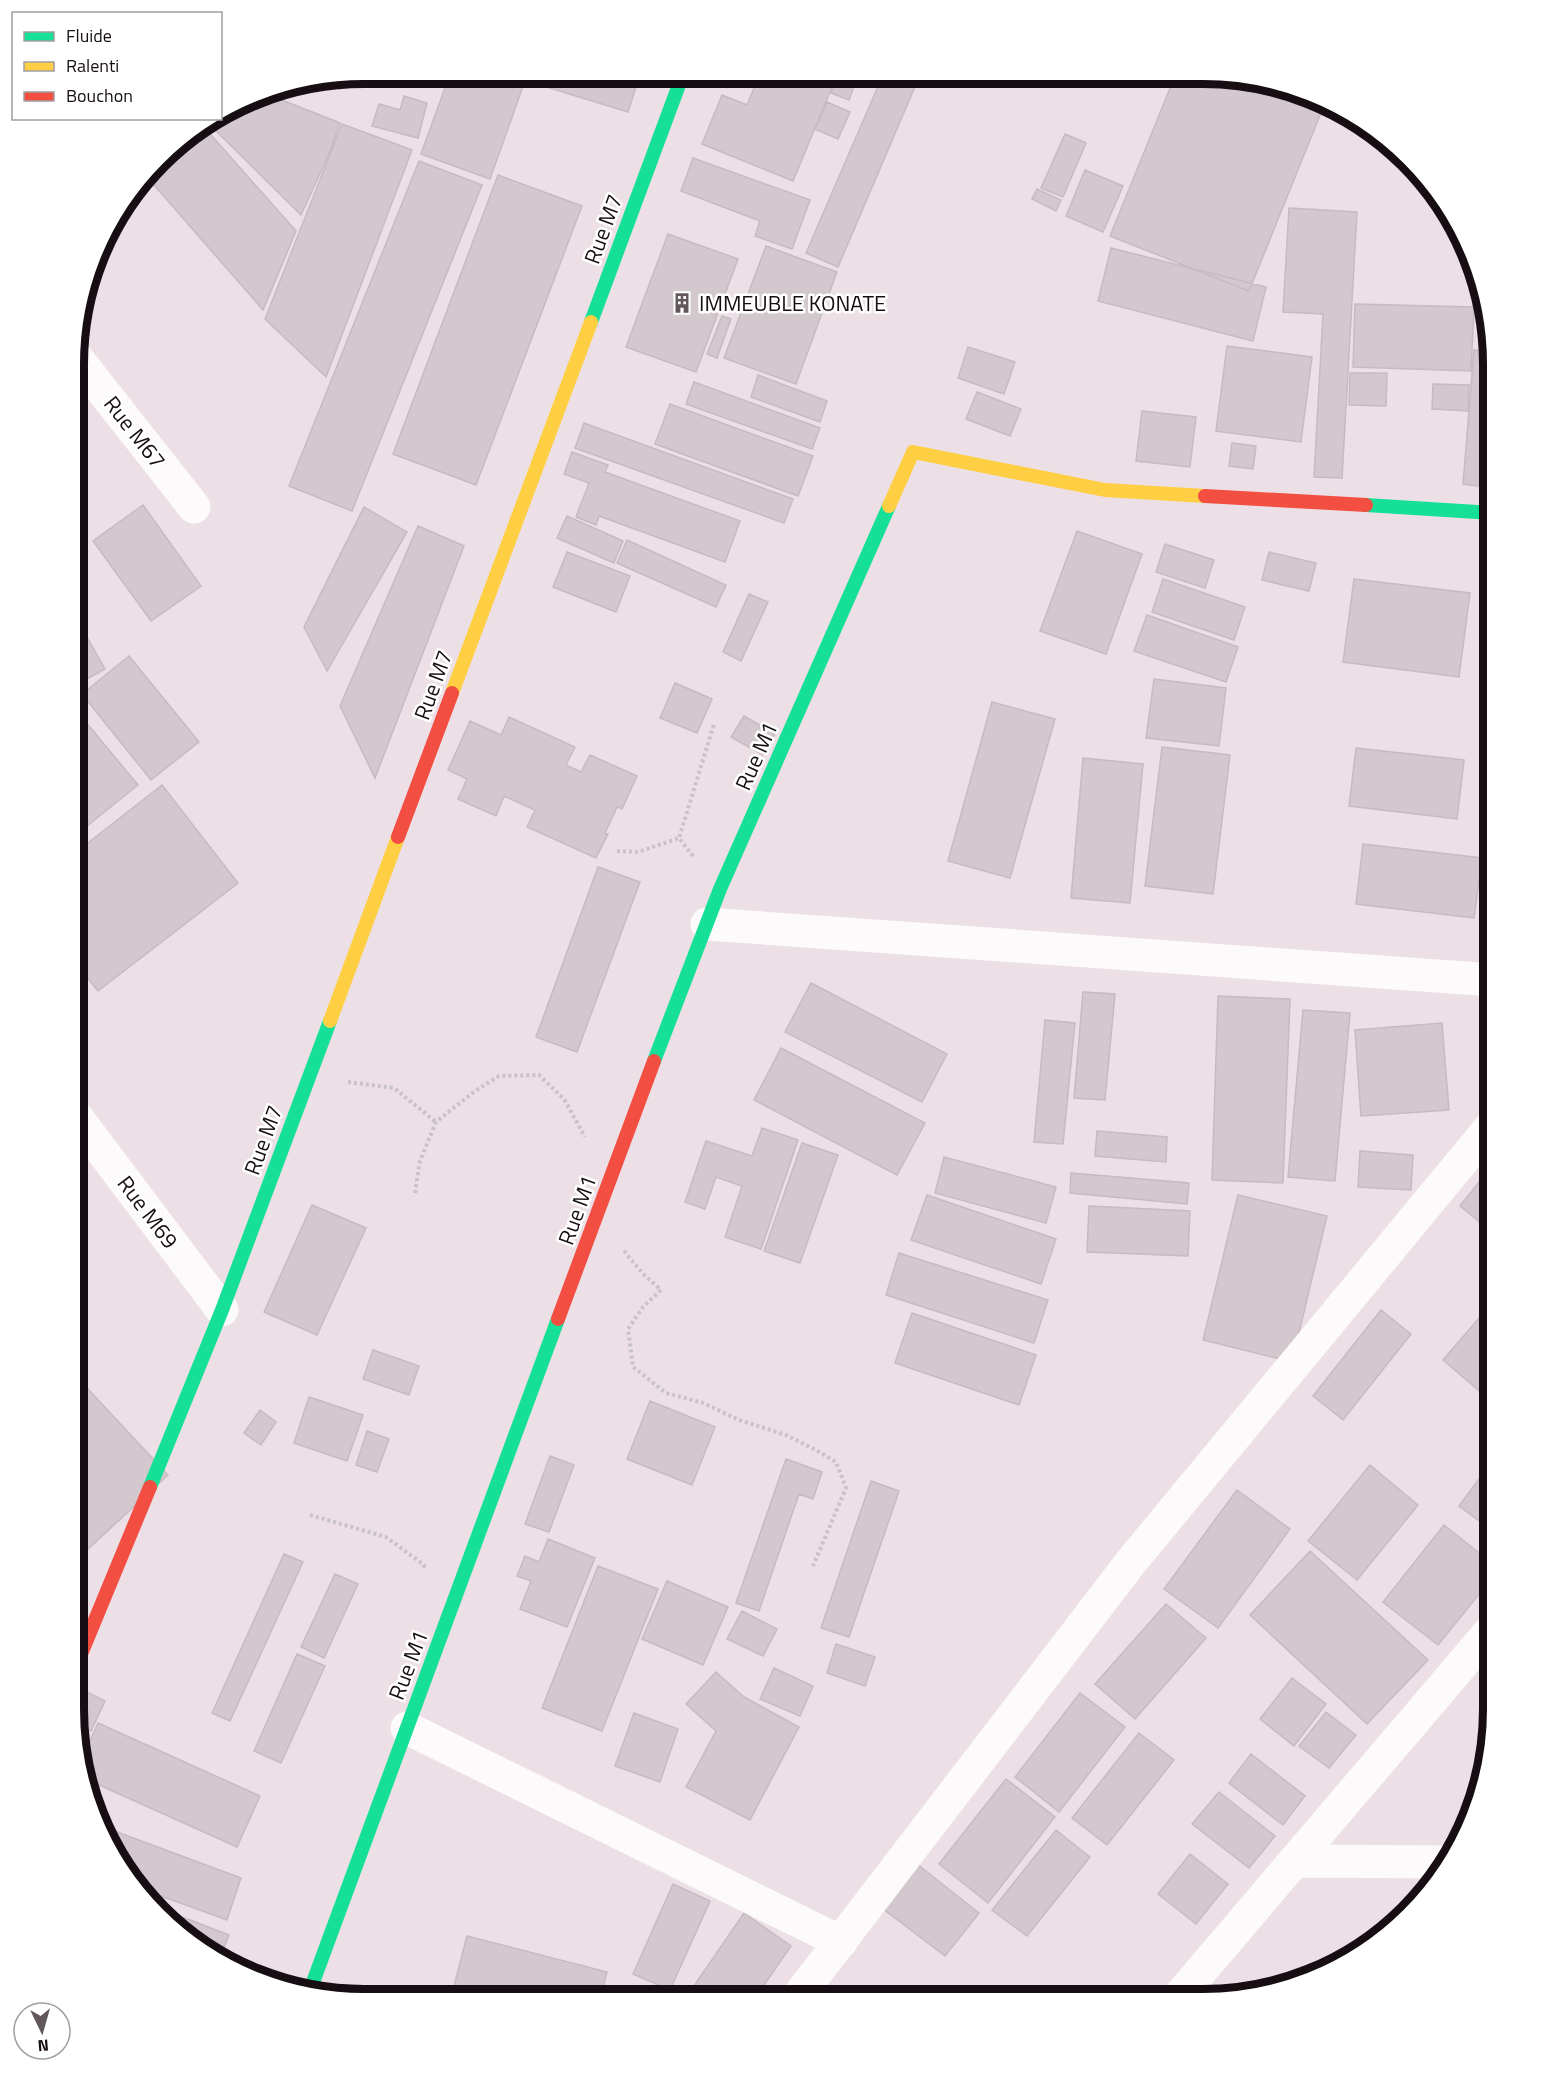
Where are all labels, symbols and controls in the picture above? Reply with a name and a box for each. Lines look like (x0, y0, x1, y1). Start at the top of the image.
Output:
legend (12, 12, 222, 120)
text: Fluide (66, 22, 112, 49)
text: Ralenti (66, 52, 119, 79)
text: Bouchon (66, 82, 133, 109)
street label: Rue M7 (575, 189, 631, 269)
place label: IMMEUBLE KONATE (699, 286, 886, 320)
building icon: IMMEUBLE KONATE (670, 291, 694, 315)
street label: Rue M67 (96, 388, 174, 476)
street label: Rue M7 (405, 645, 461, 725)
street label: Rue M1 (726, 716, 786, 796)
street label: Rue M7 (235, 1100, 291, 1180)
street label: Rue M69 (109, 1168, 187, 1256)
street label: Rue M1 (549, 1170, 605, 1250)
street label: Rue M1 (379, 1625, 437, 1705)
north arrow (12, 2001, 72, 2061)
text: N (37, 2034, 50, 2058)

